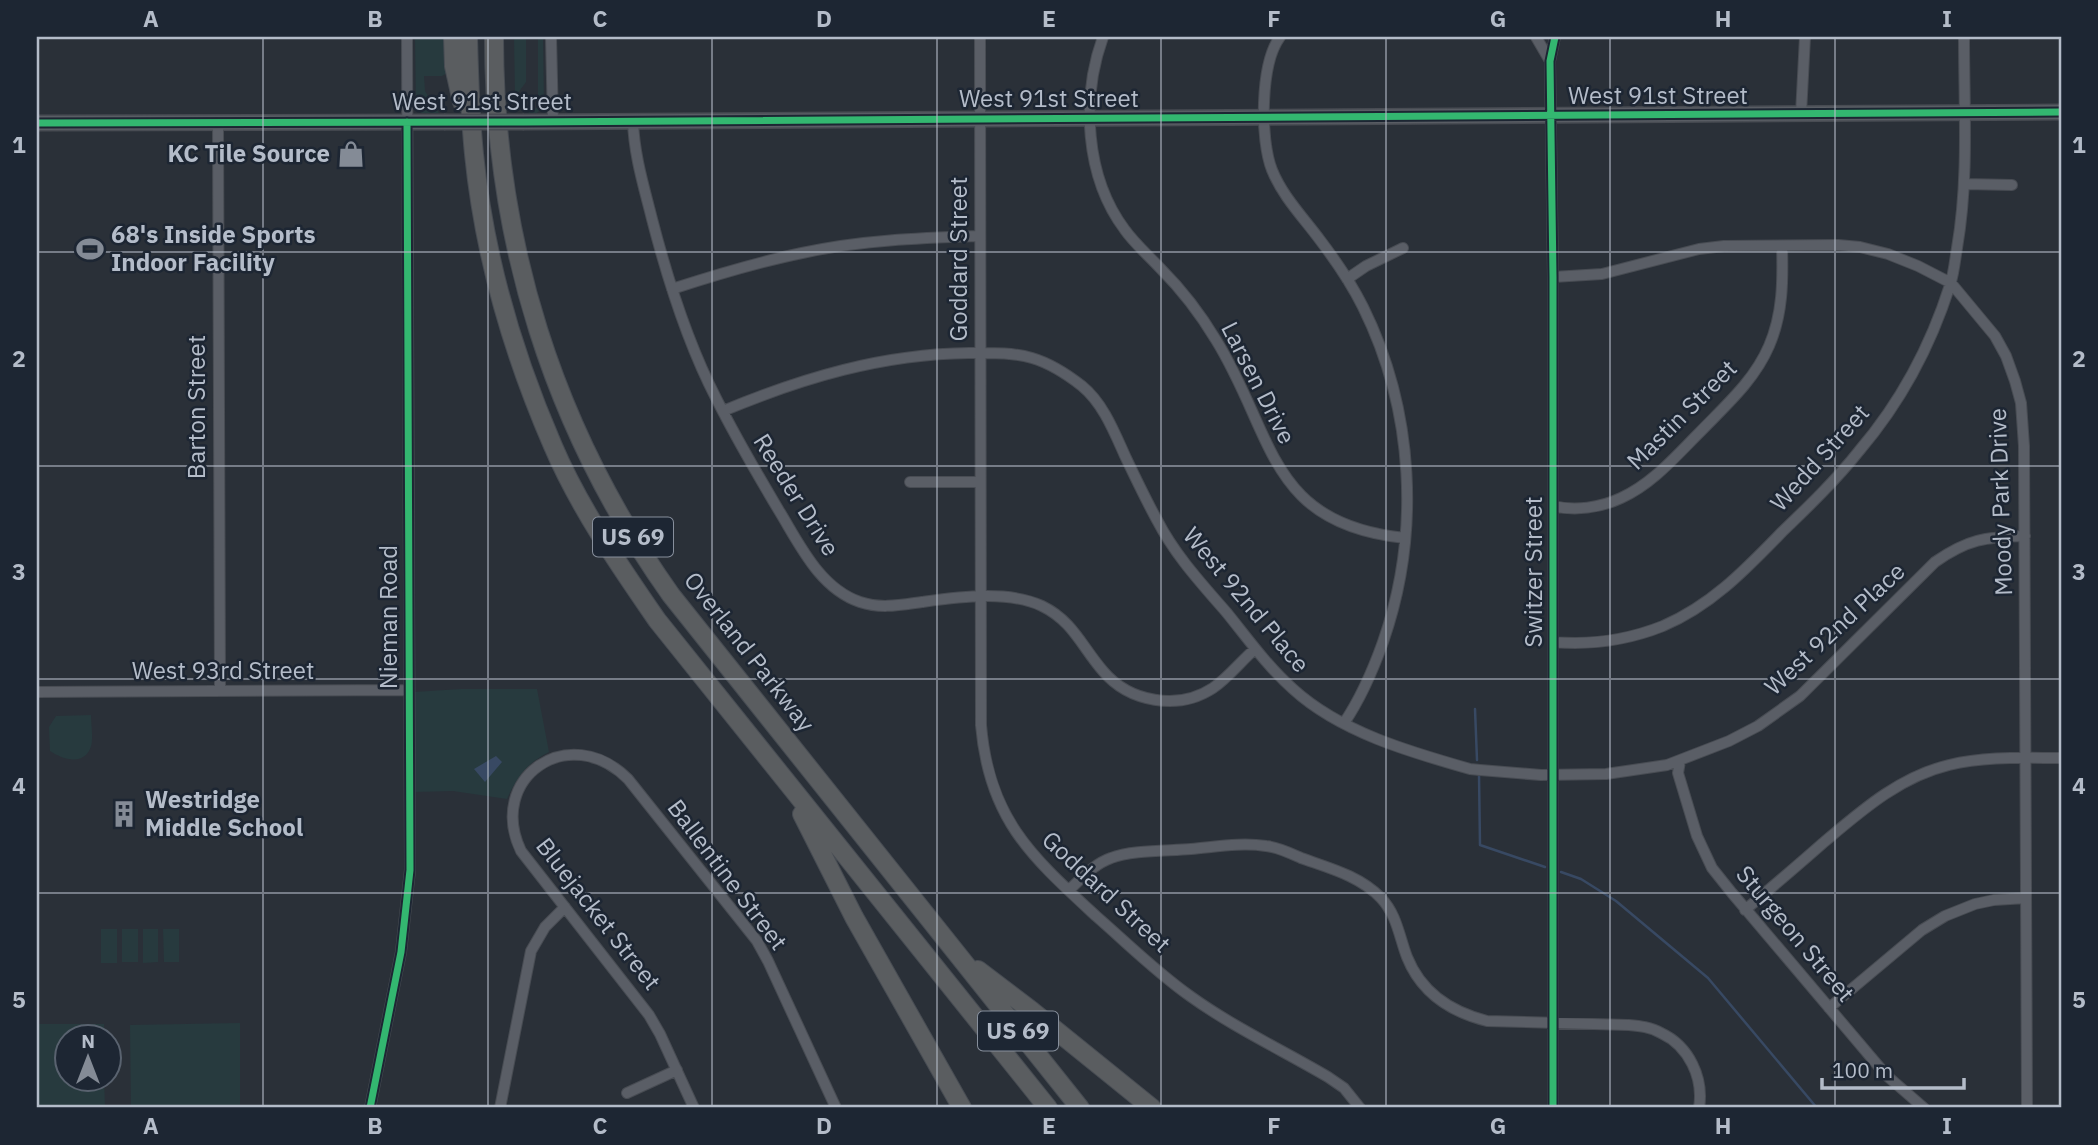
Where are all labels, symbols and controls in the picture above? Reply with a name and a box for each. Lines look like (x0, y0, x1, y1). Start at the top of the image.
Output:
text: A (143, 3, 159, 33)
text: B (367, 3, 383, 33)
text: C (593, 3, 608, 33)
text: D (816, 3, 832, 33)
text: E (1042, 3, 1056, 33)
text: F (1267, 3, 1281, 33)
text: G (1490, 3, 1506, 33)
text: H (1715, 3, 1731, 33)
text: I (1942, 3, 1952, 33)
street label: West 91st Street (1568, 79, 1748, 111)
street label: West 91st Street (959, 82, 1139, 114)
street label: West 91st Street (392, 85, 572, 117)
text: 1 (12, 129, 26, 159)
text: 1 (2072, 129, 2086, 159)
place label: KC Tile Source (167, 137, 330, 169)
shop icon: KC Tile Source (336, 139, 366, 169)
street label: Goddard Street (942, 177, 974, 341)
place label: 68's Inside Sports Indoor Facility (111, 218, 316, 278)
sports icon: 68's Inside Sports Indoor Facility (75, 234, 105, 264)
street label: Larsen Drive (1214, 316, 1303, 449)
street label: Barton Street (180, 335, 212, 479)
text: 2 (12, 343, 26, 373)
text: 2 (2072, 343, 2086, 373)
street label: Mastin Street (1619, 352, 1743, 476)
street label: Wedd Street (1763, 397, 1876, 518)
street label: Moody Park Drive (1981, 408, 2019, 596)
street label: Reeder Drive (747, 427, 847, 562)
street label: Switzer Street (1517, 496, 1549, 648)
road number: US 69 (593, 517, 673, 556)
street label: West 92nd Place (1176, 520, 1317, 679)
street label: Nieman Road (372, 545, 404, 689)
street label: West 92nd Place (1757, 555, 1911, 702)
text: 3 (12, 556, 26, 586)
text: 3 (2072, 556, 2086, 586)
street label: Overland Parkway (677, 565, 822, 738)
street label: West 93rd Street (132, 654, 314, 686)
text: 4 (12, 770, 26, 800)
text: 4 (2072, 770, 2086, 800)
place label: Westridge Middle School (145, 783, 303, 843)
street label: Ballentine Street (661, 793, 795, 956)
building icon: Westridge Middle School (109, 799, 139, 829)
street label: Goddard Street (1035, 823, 1178, 959)
street label: Bluejacket Street (529, 831, 668, 996)
street label: Sturgeon Street (1729, 859, 1862, 1008)
text: 5 (12, 984, 26, 1014)
text: 5 (2072, 984, 2086, 1014)
road number: US 69 (978, 1012, 1058, 1050)
north arrow (52, 1023, 122, 1092)
text: N (81, 1029, 95, 1053)
scale bar (1822, 1047, 1963, 1091)
text: 100 m (1832, 1056, 1893, 1084)
text: A (143, 1110, 159, 1140)
text: B (367, 1110, 383, 1140)
text: C (593, 1110, 608, 1140)
text: D (816, 1110, 832, 1140)
text: E (1042, 1110, 1056, 1140)
text: F (1267, 1110, 1281, 1140)
text: G (1490, 1110, 1506, 1140)
text: H (1715, 1110, 1731, 1140)
text: I (1942, 1110, 1952, 1140)

